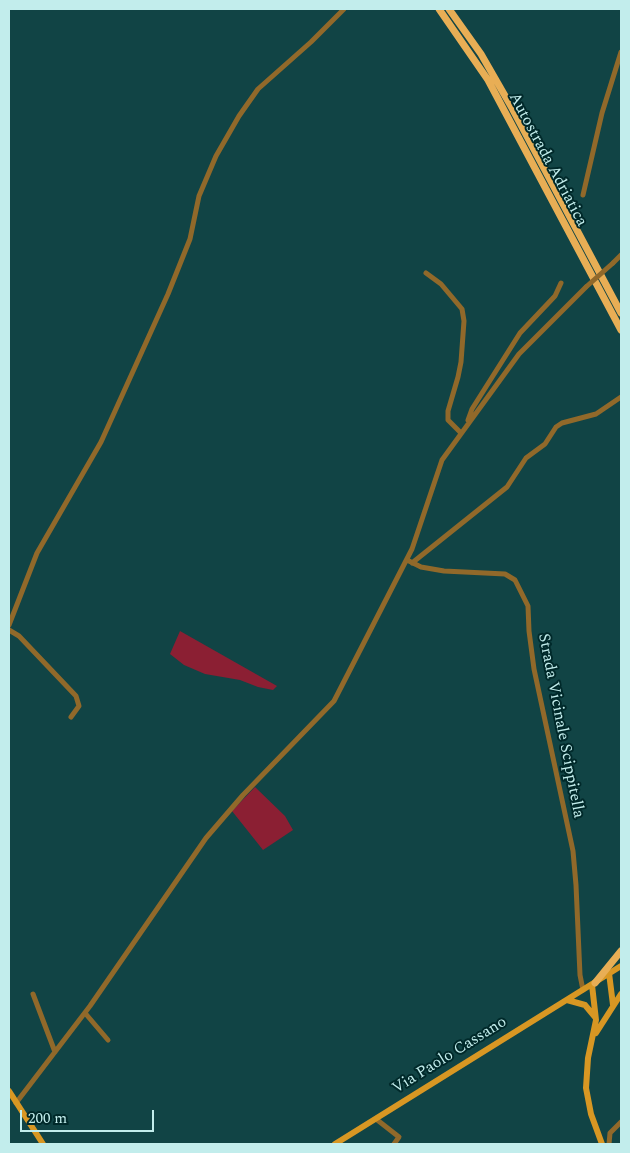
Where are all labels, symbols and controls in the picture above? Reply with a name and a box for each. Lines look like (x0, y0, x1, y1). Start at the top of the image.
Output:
street label: Autostrada Adriatica (504, 90, 590, 230)
street label: Strada Vicinale Scippitella (533, 632, 587, 820)
street label: Via Paolo Cassano (389, 1013, 511, 1099)
scale bar (22, 1100, 156, 1132)
text: 200 m (28, 1107, 67, 1130)

